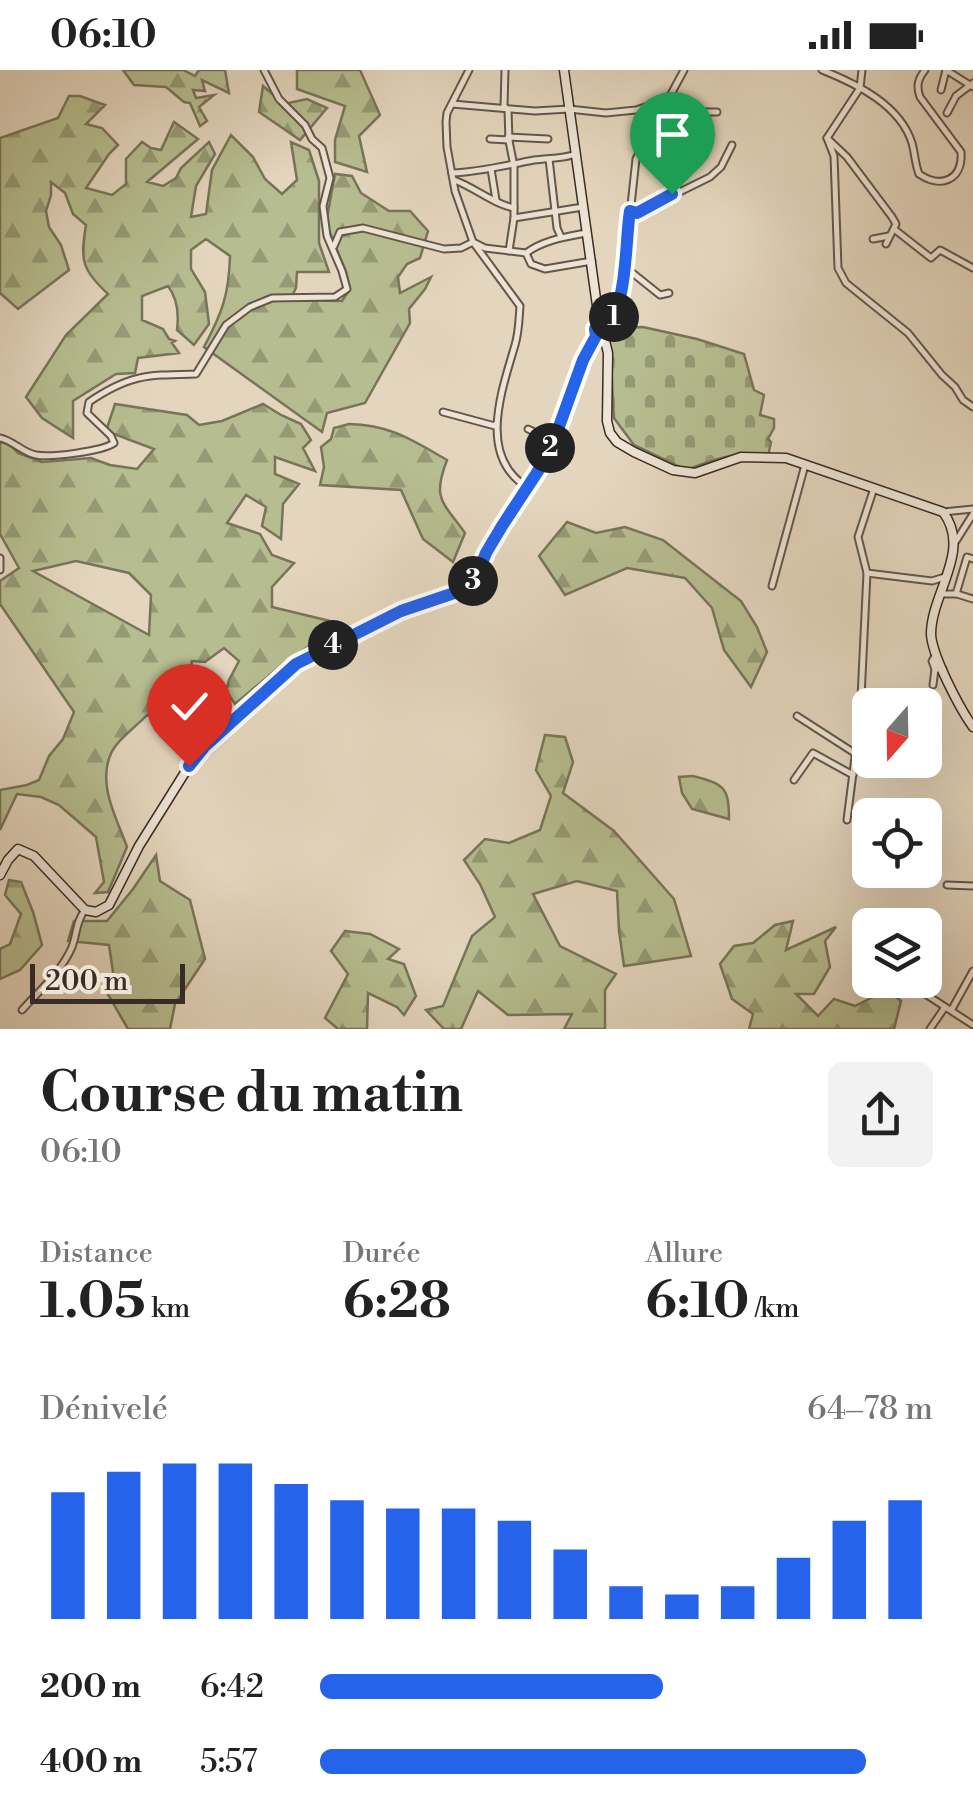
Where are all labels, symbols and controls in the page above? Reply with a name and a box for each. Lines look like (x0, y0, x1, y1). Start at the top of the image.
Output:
text: 06:10 (50, 12, 157, 59)
pin (630, 92, 715, 195)
icon: arrive (645, 107, 700, 162)
pin: 1 (589, 292, 639, 342)
text: 1 (607, 299, 621, 334)
pin: 2 (525, 423, 575, 473)
text: 2 (541, 430, 559, 465)
pin: 3 (448, 556, 498, 606)
text: 3 (465, 563, 481, 598)
pin: 4 (308, 620, 358, 670)
text: 4 (324, 627, 342, 662)
pin (147, 664, 232, 767)
icon: check (162, 679, 217, 734)
north arrow (852, 688, 942, 778)
map controls (852, 688, 942, 998)
button: locate (852, 798, 942, 888)
button: layers (852, 908, 942, 998)
scale bar (30, 959, 185, 1004)
text: 200 m (45, 964, 128, 999)
text: Course du matin (40, 1060, 463, 1129)
button: share (828, 1062, 933, 1167)
text: 06:10 (40, 1132, 122, 1172)
text: Distance (40, 1236, 153, 1271)
text: Durée (343, 1236, 421, 1271)
text: Allure (645, 1236, 723, 1271)
text: 1.05 (40, 1271, 145, 1333)
text: 6:28 (343, 1271, 451, 1333)
text: 6:10 (645, 1271, 749, 1333)
text: km (145, 1291, 190, 1326)
text: /km (749, 1291, 800, 1326)
text: Dénivelé (40, 1389, 168, 1429)
text: 64–78 m (807, 1389, 933, 1429)
text: 200 m (40, 1667, 141, 1707)
text: 6:42 (200, 1667, 264, 1707)
text: 400 m (40, 1742, 142, 1782)
text: 5:57 (200, 1742, 257, 1782)

